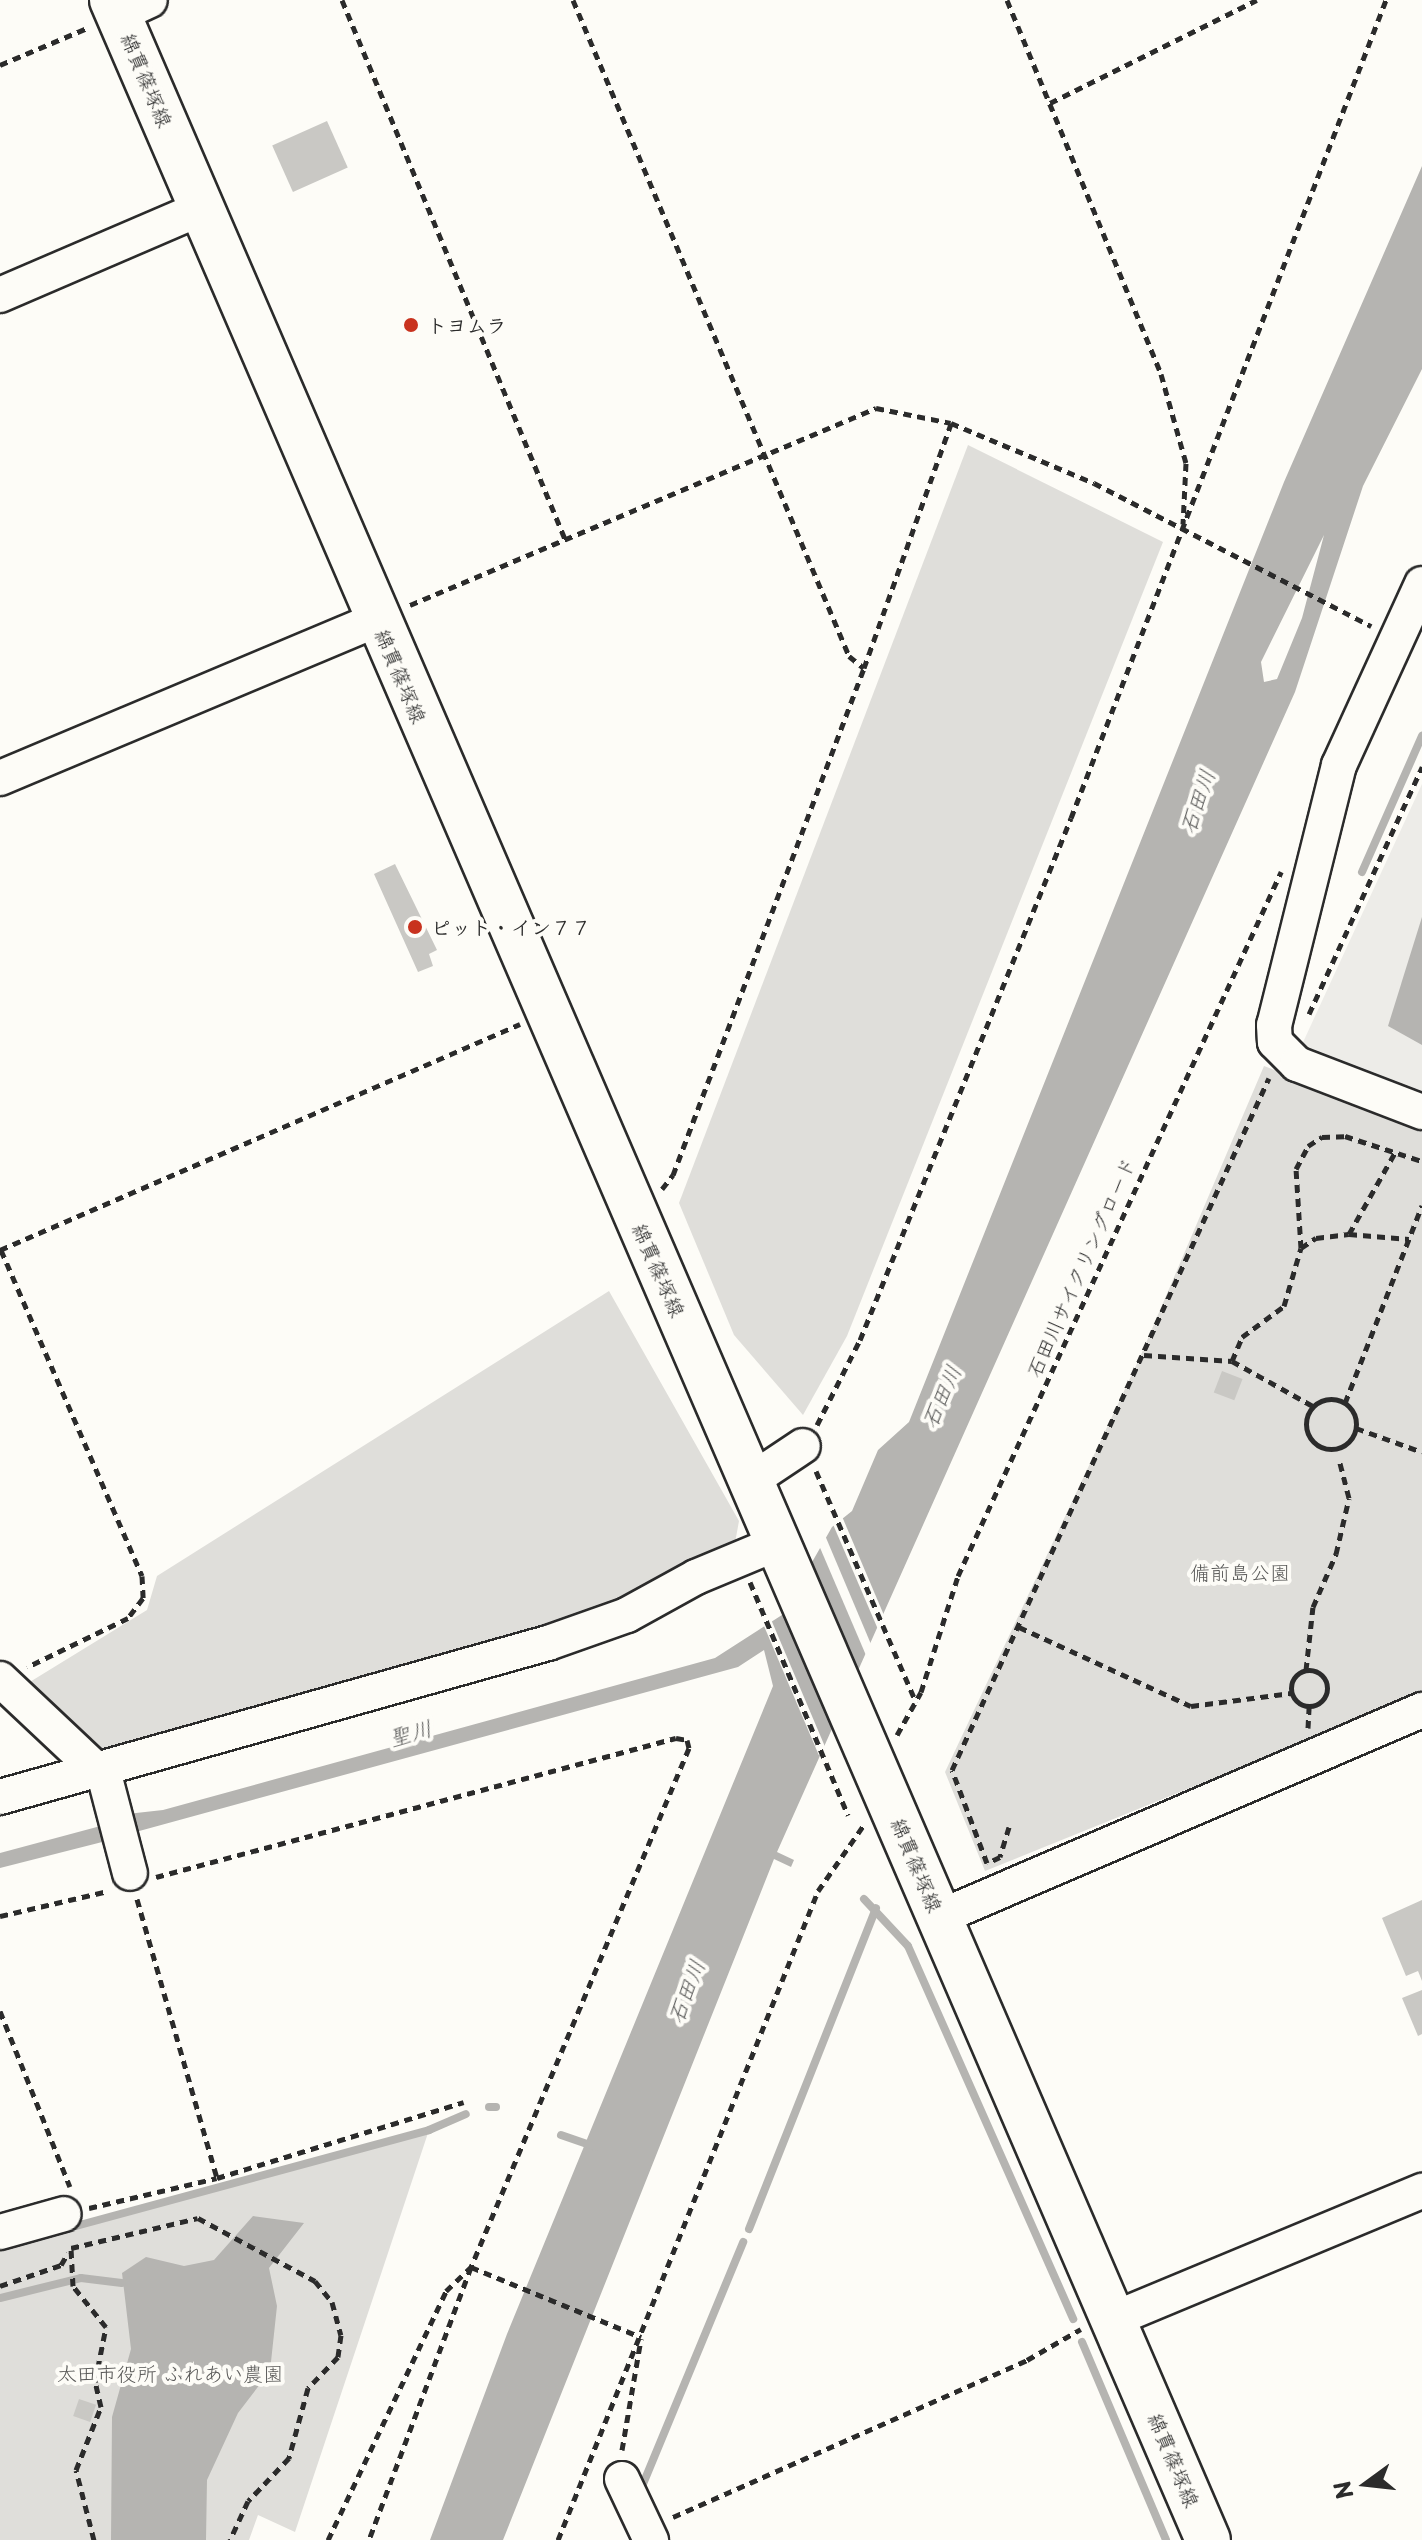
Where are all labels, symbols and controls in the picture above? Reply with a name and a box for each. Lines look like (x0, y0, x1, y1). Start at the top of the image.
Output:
street label: 綿貫篠塚線 (116, 29, 178, 131)
place label: トヨムラ (427, 313, 507, 337)
marker: トヨムラ (402, 316, 420, 334)
street label: 綿貫篠塚線 (370, 625, 432, 727)
water label: 石田川 (1173, 766, 1219, 836)
place label: ピット・イン７７ (431, 915, 591, 939)
marker: ピット・イン７７ (406, 918, 424, 936)
street label: 石田川サイクリングロード (1021, 1152, 1141, 1382)
street label: 綿貫篠塚線 (628, 1219, 690, 1321)
water label: 石田川 (915, 1360, 965, 1432)
park label: 備前島公園 (1190, 1560, 1290, 1584)
water label: 聖川 (385, 1713, 435, 1751)
street label: 綿貫篠塚線 (886, 1814, 948, 1916)
water label: 石田川 (661, 1955, 709, 2027)
park label: 太田市役所 ふれあい農園 (57, 2361, 283, 2385)
street label: 綿貫篠塚線 (1143, 2409, 1205, 2511)
north arrow (1326, 2444, 1406, 2524)
text: N (1324, 2478, 1361, 2503)

